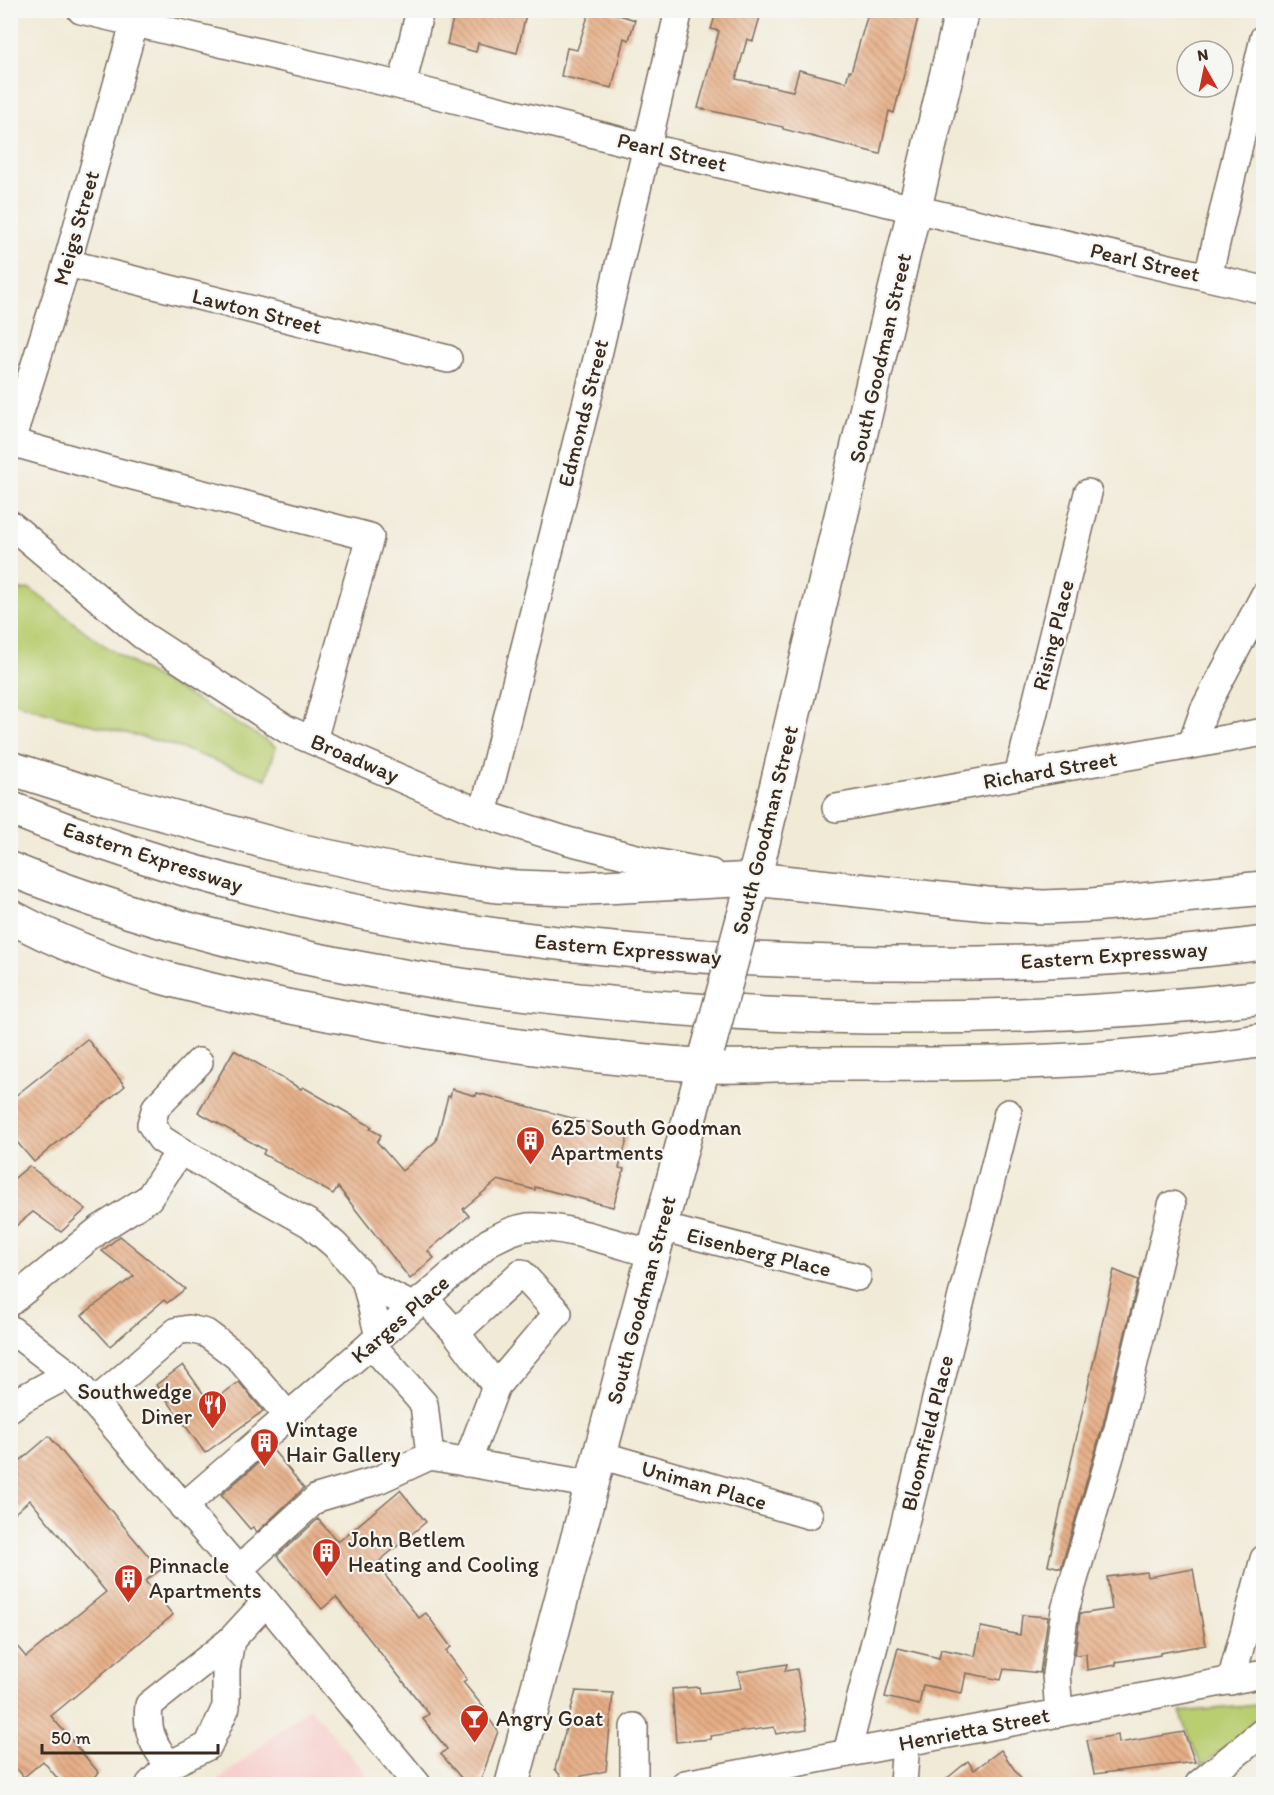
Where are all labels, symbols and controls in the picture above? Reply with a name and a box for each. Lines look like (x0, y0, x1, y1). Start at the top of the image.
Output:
north arrow (1175, 39, 1235, 99)
text: N (1196, 44, 1210, 65)
street label: Pearl Street (615, 126, 729, 178)
street label: Meigs Street (47, 168, 105, 288)
street label: Pearl Street (1088, 236, 1202, 288)
street label: South Goodman Street (843, 251, 917, 465)
street label: Lawton Street (189, 282, 325, 340)
street label: Edmonds Street (552, 336, 614, 490)
street label: Rising Place (1026, 577, 1080, 693)
street label: South Goodman Street (726, 723, 804, 937)
street label: Broadway (307, 727, 404, 789)
street label: Richard Street (981, 745, 1119, 795)
street label: Eastern Expressway (60, 815, 247, 899)
street label: Eastern Expressway (533, 927, 723, 971)
street label: Eastern Expressway (1020, 935, 1209, 975)
place label: 625 South Goodman Apartments (551, 1114, 742, 1166)
building icon: 625 South Goodman Apartments (514, 1124, 546, 1166)
street label: South Goodman Street (600, 1193, 682, 1407)
street label: Eisenberg Place (684, 1221, 834, 1283)
street label: Karges Place (345, 1269, 455, 1369)
street label: Bloomfield Place (895, 1352, 959, 1514)
place label: Southwedge Diner (77, 1378, 193, 1430)
restaurant icon: Southwedge Diner (197, 1388, 229, 1430)
place label: Vintage Hair Gallery (286, 1416, 401, 1468)
building icon: Vintage Hair Gallery (249, 1426, 281, 1468)
street label: Uniman Place (638, 1454, 770, 1516)
place label: John Betlem Heating and Cooling (348, 1526, 540, 1578)
building icon: John Betlem Heating and Cooling (311, 1536, 343, 1578)
place label: Pinnacle Apartments (149, 1552, 262, 1604)
building icon: Pinnacle Apartments (112, 1562, 144, 1604)
street label: Henrietta Street (896, 1701, 1052, 1757)
bar icon: Angry Goat (459, 1702, 491, 1744)
place label: Angry Goat (496, 1705, 603, 1732)
scale bar (42, 1717, 218, 1755)
text: 50 m (51, 1727, 91, 1749)

